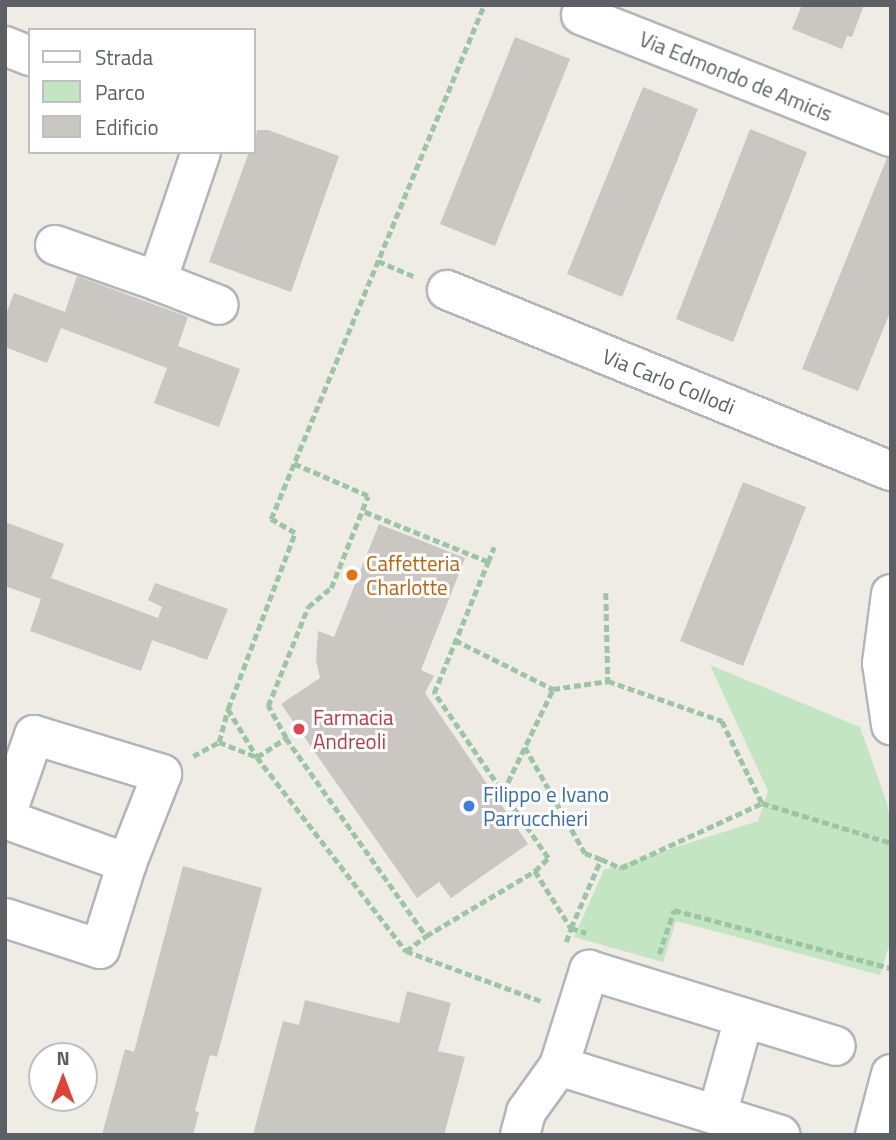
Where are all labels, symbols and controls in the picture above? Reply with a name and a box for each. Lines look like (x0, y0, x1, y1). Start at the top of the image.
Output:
street label: Via Edmondo de Amicis (636, 26, 836, 126)
legend (28, 28, 256, 154)
text: Strada (95, 41, 153, 73)
text: Parco (95, 76, 145, 108)
text: Edificio (95, 111, 159, 143)
street label: Via Carlo Collodi (599, 343, 739, 419)
place label: Caffetteria Charlotte (366, 550, 460, 600)
marker: Caffetteria Charlotte (344, 567, 360, 583)
place label: Farmacia Andreoli (313, 704, 393, 754)
marker: Farmacia Andreoli (291, 721, 307, 737)
place label: Filippo e Ivano Parrucchieri (483, 781, 609, 831)
marker: Filippo e Ivano Parrucchieri (461, 798, 477, 814)
north arrow (28, 1042, 98, 1112)
text: N (56, 1043, 70, 1072)

